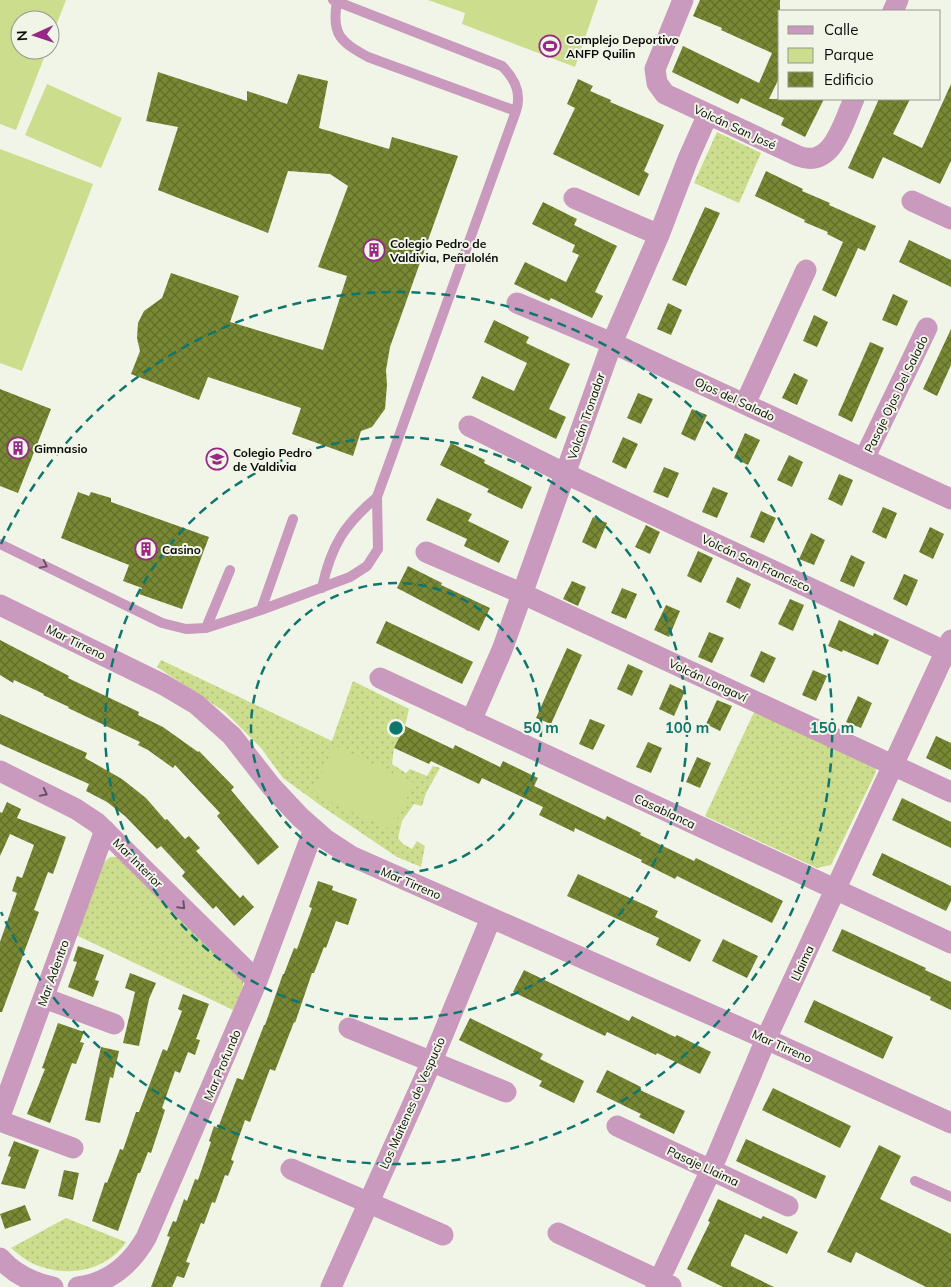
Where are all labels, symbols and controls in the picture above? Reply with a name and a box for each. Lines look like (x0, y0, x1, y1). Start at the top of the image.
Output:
north arrow (10, 10, 60, 60)
legend (778, 10, 941, 100)
text: Calle (824, 20, 858, 39)
text: N (13, 30, 31, 41)
place label: Complejo Deportivo ANFP Quilin (566, 32, 679, 61)
sports icon: Complejo Deportivo ANFP Quilin (538, 34, 562, 58)
text: Parque (824, 45, 874, 64)
text: Edificio (824, 70, 874, 89)
street label: Volcán San José (692, 101, 778, 153)
place label: Colegio Pedro de Valdivia, Peñalolén (389, 236, 499, 265)
building icon: Colegio Pedro de Valdivia, Peñalolén (362, 238, 386, 262)
street label: Pasaje Ojos Del Salado (861, 333, 931, 455)
street label: Volcán Tronador (564, 370, 608, 461)
street label: Ojos del Salado (693, 374, 778, 424)
building icon: Gimnasio (6, 436, 30, 460)
place label: Gimnasio (34, 441, 88, 456)
place label: Colegio Pedro de Valdivia (233, 445, 312, 474)
school or university icon: Colegio Pedro de Valdivia (205, 447, 229, 471)
street label: Volcán San Francisco (699, 531, 813, 595)
building icon: Casino (134, 537, 158, 561)
place label: Casino (162, 542, 201, 557)
one-way arrow (39, 559, 48, 569)
street label: Mar Tirreno (44, 621, 108, 663)
street label: Volcán Longaví (666, 655, 751, 705)
text: 50 m (523, 718, 559, 737)
text: 100 m (665, 718, 709, 737)
text: 150 m (810, 718, 854, 737)
centre of rings (387, 719, 405, 737)
one-way arrow (39, 787, 48, 797)
street label: Casablanca (632, 790, 698, 832)
street label: Mar Interior (110, 835, 166, 891)
street label: Mar Tirreno (379, 864, 444, 902)
one-way arrow (176, 900, 185, 909)
street label: Mar Adentro (34, 937, 72, 1008)
street label: Llaima (787, 943, 817, 983)
street label: Mar Tirreno (750, 1026, 814, 1066)
street label: Mar Profundo (200, 1027, 244, 1103)
street label: Los Maitenes de Vespucio (376, 1035, 448, 1171)
street label: Pasaje Llaima (665, 1143, 741, 1189)

